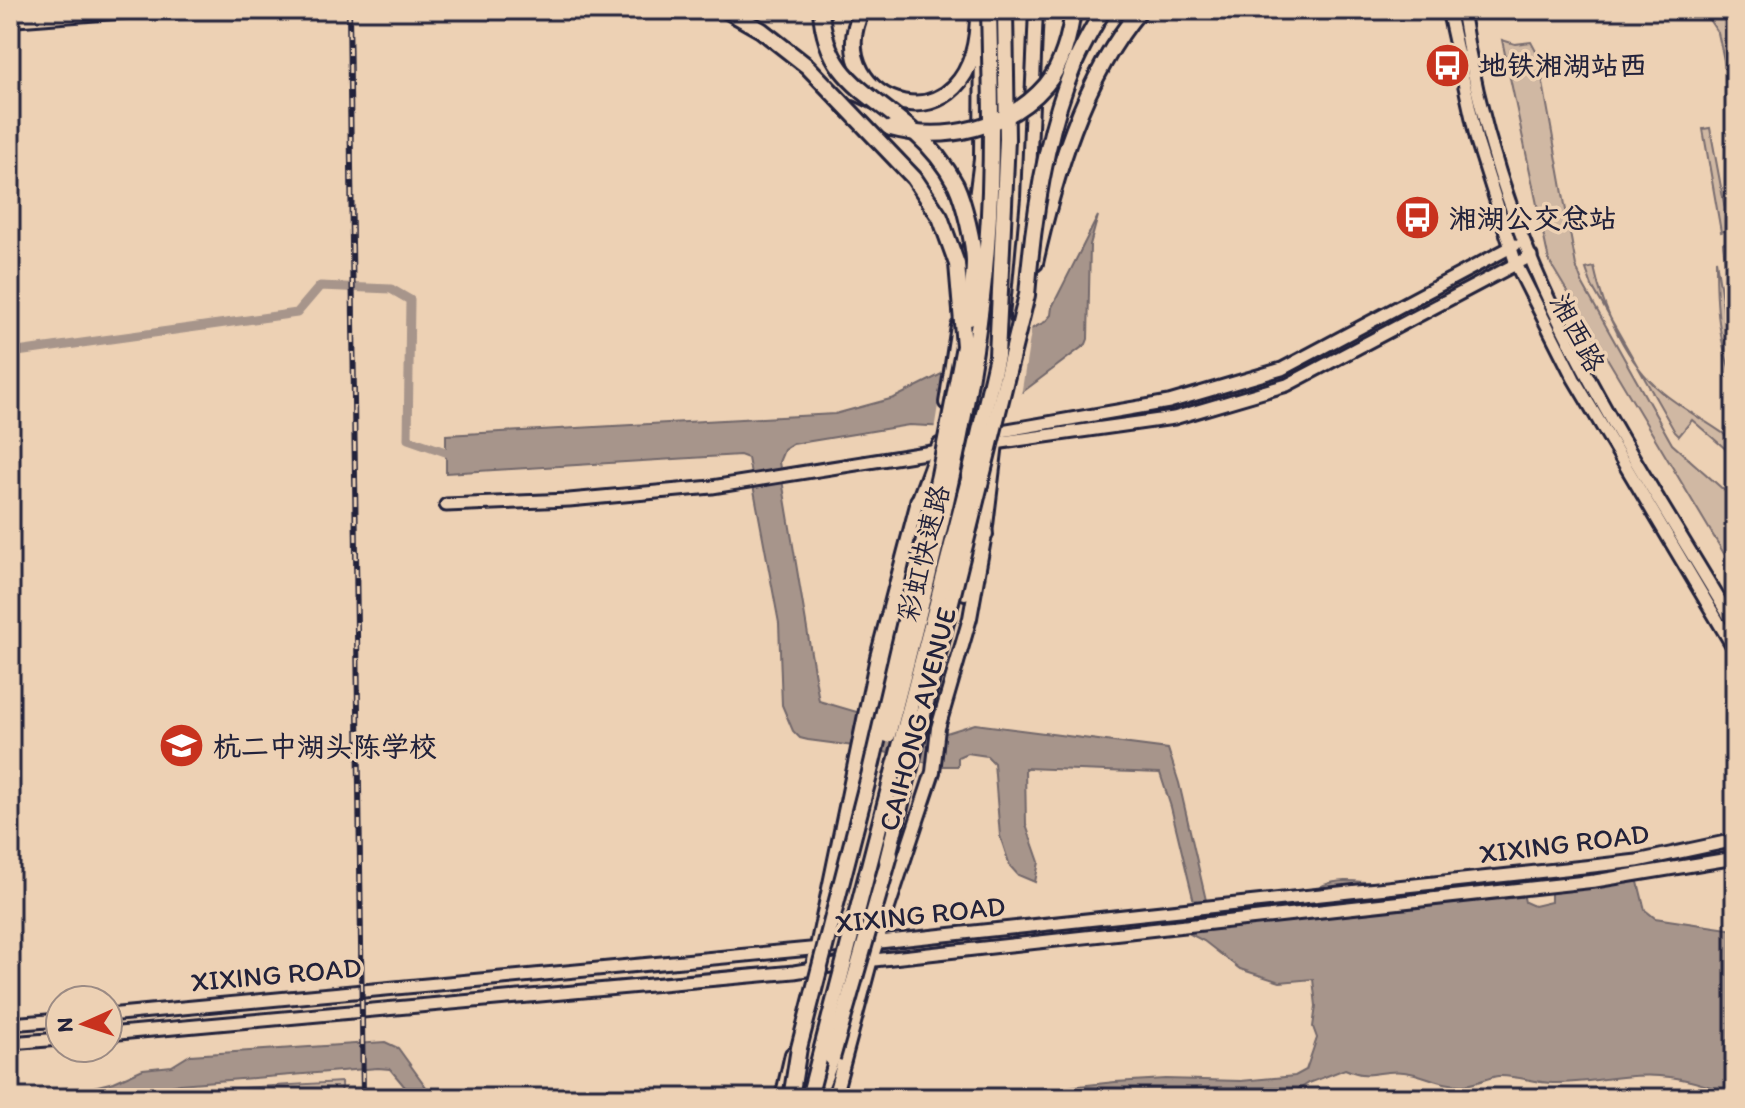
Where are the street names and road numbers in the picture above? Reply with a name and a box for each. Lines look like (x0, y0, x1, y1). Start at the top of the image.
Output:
street label: 湘西路 (1543, 288, 1613, 378)
street label: 彩虹快速路 (890, 481, 956, 625)
street label: CAIHONG AVENUE (871, 603, 963, 835)
street label: XIXING ROAD (1477, 816, 1651, 870)
street label: XIXING ROAD (833, 888, 1007, 940)
street label: XIXING ROAD (189, 950, 363, 998)

